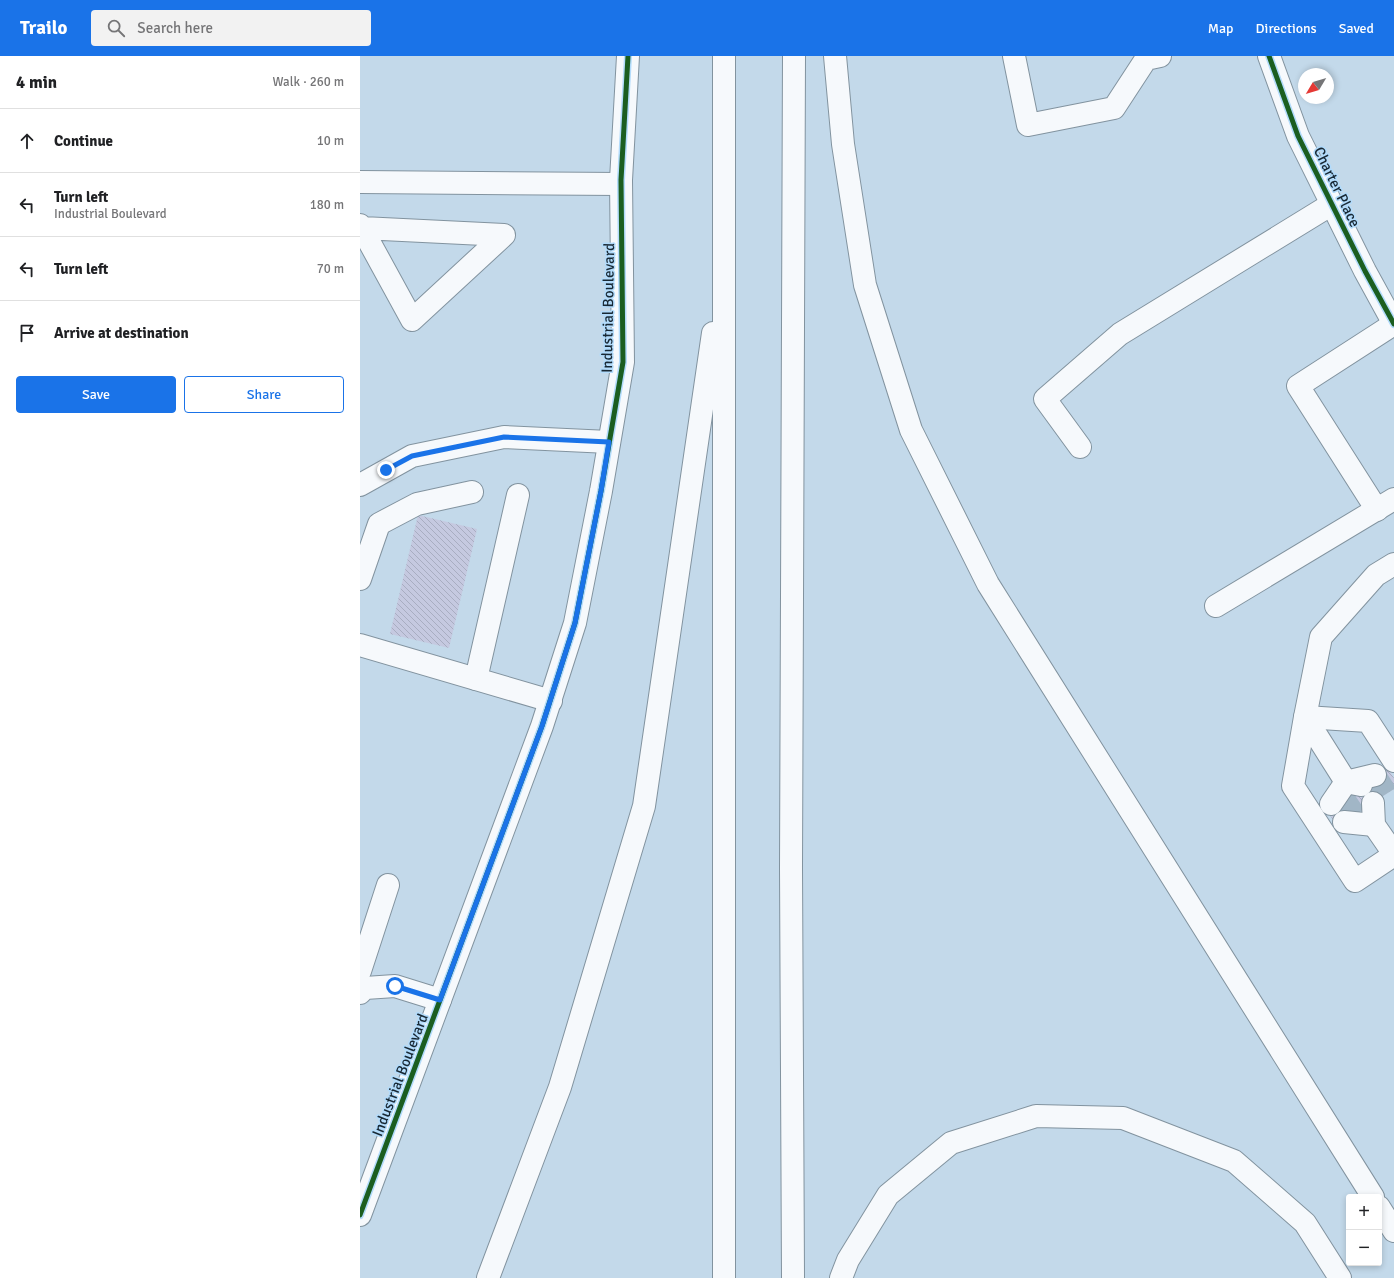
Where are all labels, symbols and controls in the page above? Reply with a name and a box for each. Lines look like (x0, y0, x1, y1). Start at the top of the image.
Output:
search box (91, 10, 371, 46)
text: Trailo (20, 16, 67, 40)
icon: search (105, 17, 127, 39)
text: Search here (137, 19, 213, 37)
text: Map (1208, 20, 1234, 37)
text: Directions (1256, 20, 1317, 37)
text: Saved (1339, 20, 1374, 37)
north arrow (1298, 68, 1334, 104)
text: 4 min (16, 72, 57, 93)
text: Walk · 260 m (273, 74, 344, 90)
icon: ahead (16, 130, 38, 152)
text: Continue (54, 132, 113, 150)
text: 10 m (317, 133, 344, 149)
street label: Charter Place (1310, 144, 1364, 230)
text: Turn left (54, 188, 108, 206)
icon: left (16, 194, 38, 216)
text: 180 m (310, 197, 344, 213)
text: Industrial Boulevard (54, 206, 167, 222)
street label: Industrial Boulevard (598, 243, 618, 373)
icon: left (16, 258, 38, 280)
text: Turn left (54, 260, 108, 278)
text: 70 m (317, 261, 344, 277)
icon: arrive (16, 322, 38, 344)
text: Arrive at destination (54, 324, 189, 342)
button: Save (16, 376, 176, 413)
button: Share (184, 376, 344, 413)
route end (377, 461, 395, 479)
route start (386, 977, 404, 995)
street label: Industrial Boulevard (368, 1011, 432, 1139)
map controls (1346, 1194, 1382, 1266)
button: + (1346, 1194, 1382, 1230)
button: − (1346, 1230, 1382, 1266)

